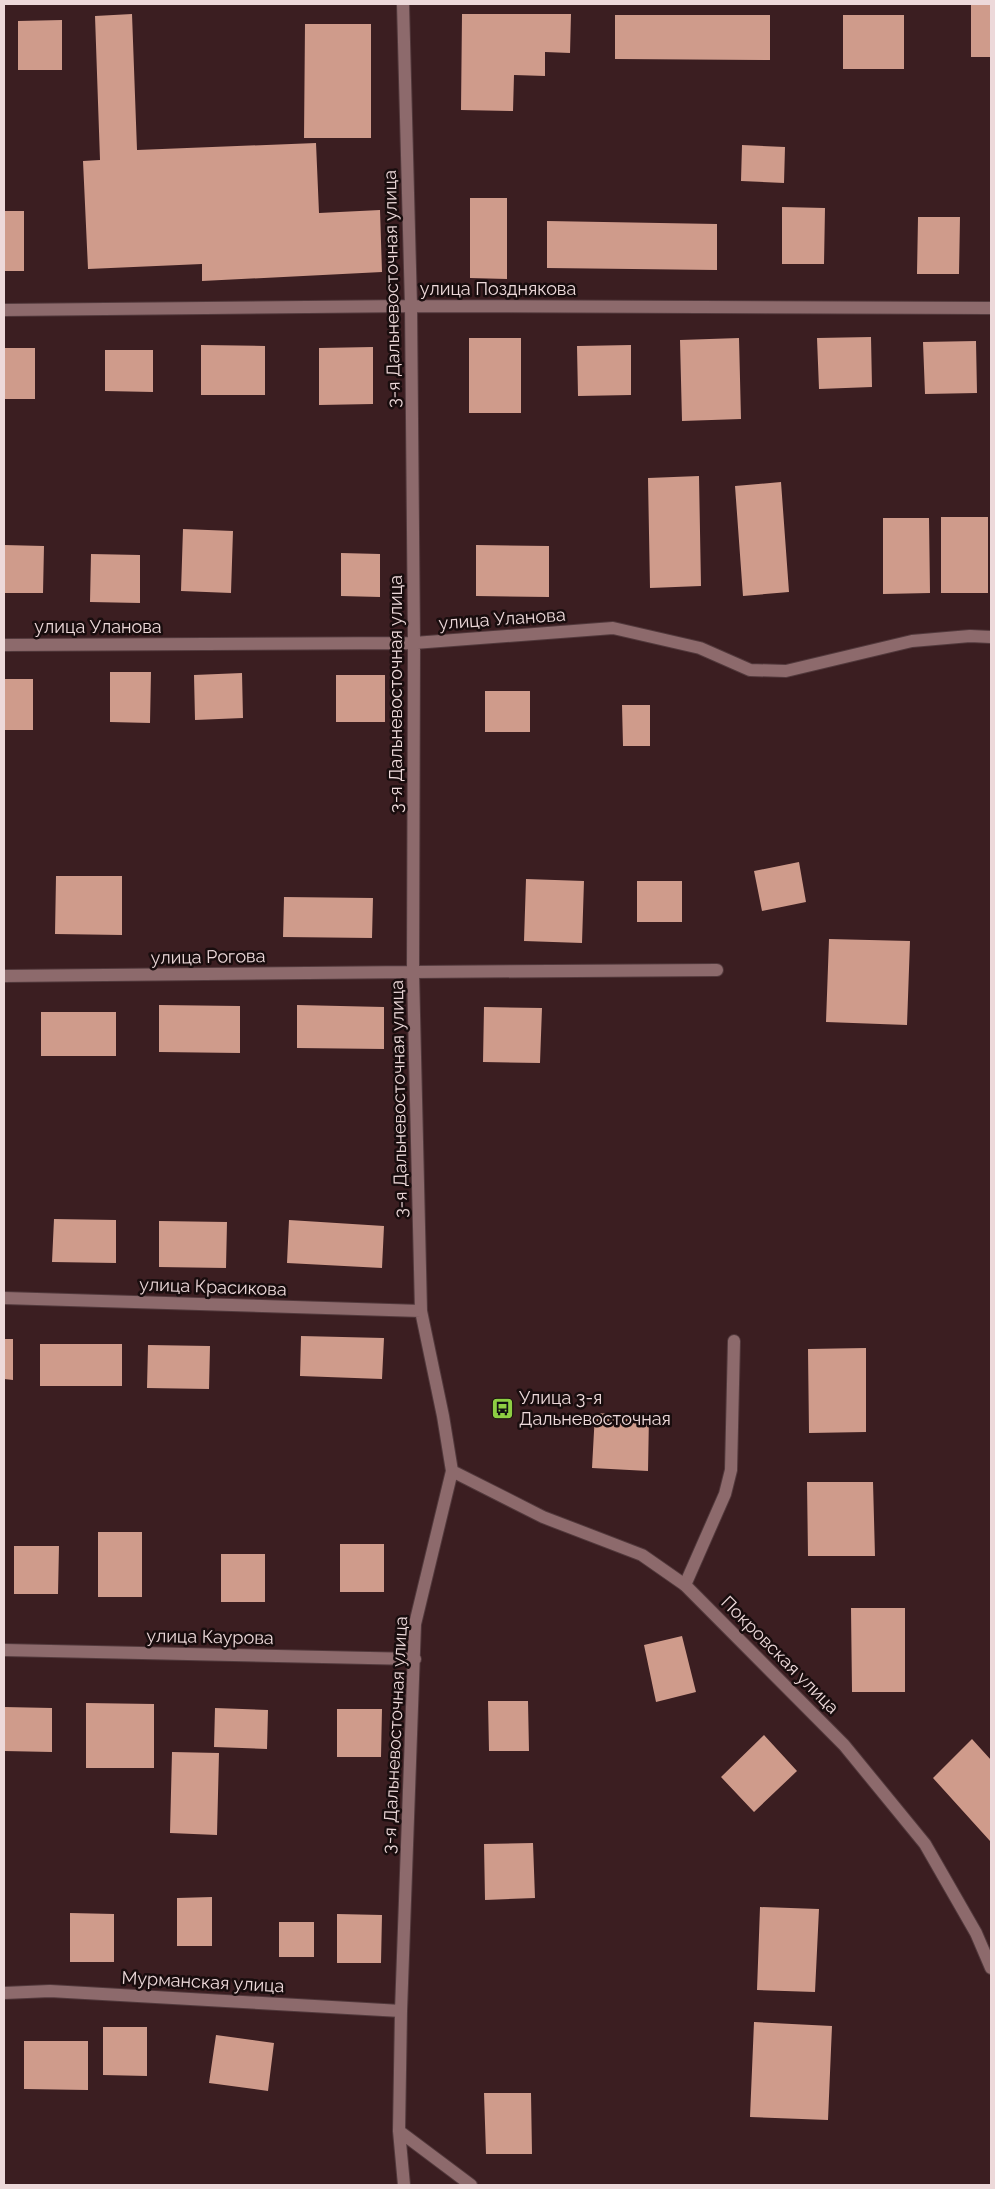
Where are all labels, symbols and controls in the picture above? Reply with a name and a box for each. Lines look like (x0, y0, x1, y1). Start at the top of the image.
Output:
street label: 3-я Дальневосточная улица (379, 170, 404, 408)
street label: улица Позднякова (420, 278, 576, 299)
street label: 3-я Дальневосточная улица (385, 575, 406, 813)
street label: улица Уланова (438, 604, 566, 633)
street label: улица Уланова (34, 616, 162, 637)
street label: улица Рогова (150, 945, 266, 968)
street label: 3-я Дальневосточная улица (386, 980, 411, 1218)
street label: улица Красикова (139, 1273, 287, 1300)
place label: Улица 3-я Дальневосточная (519, 1387, 671, 1429)
bus stop icon: Улица 3-я Дальневосточная (491, 1396, 515, 1420)
street label: Покровская улица (717, 1591, 844, 1718)
street label: 3-я Дальневосточная улица (378, 1616, 411, 1854)
street label: улица Каурова (146, 1625, 274, 1648)
street label: Мурманская улица (121, 1967, 285, 1996)

